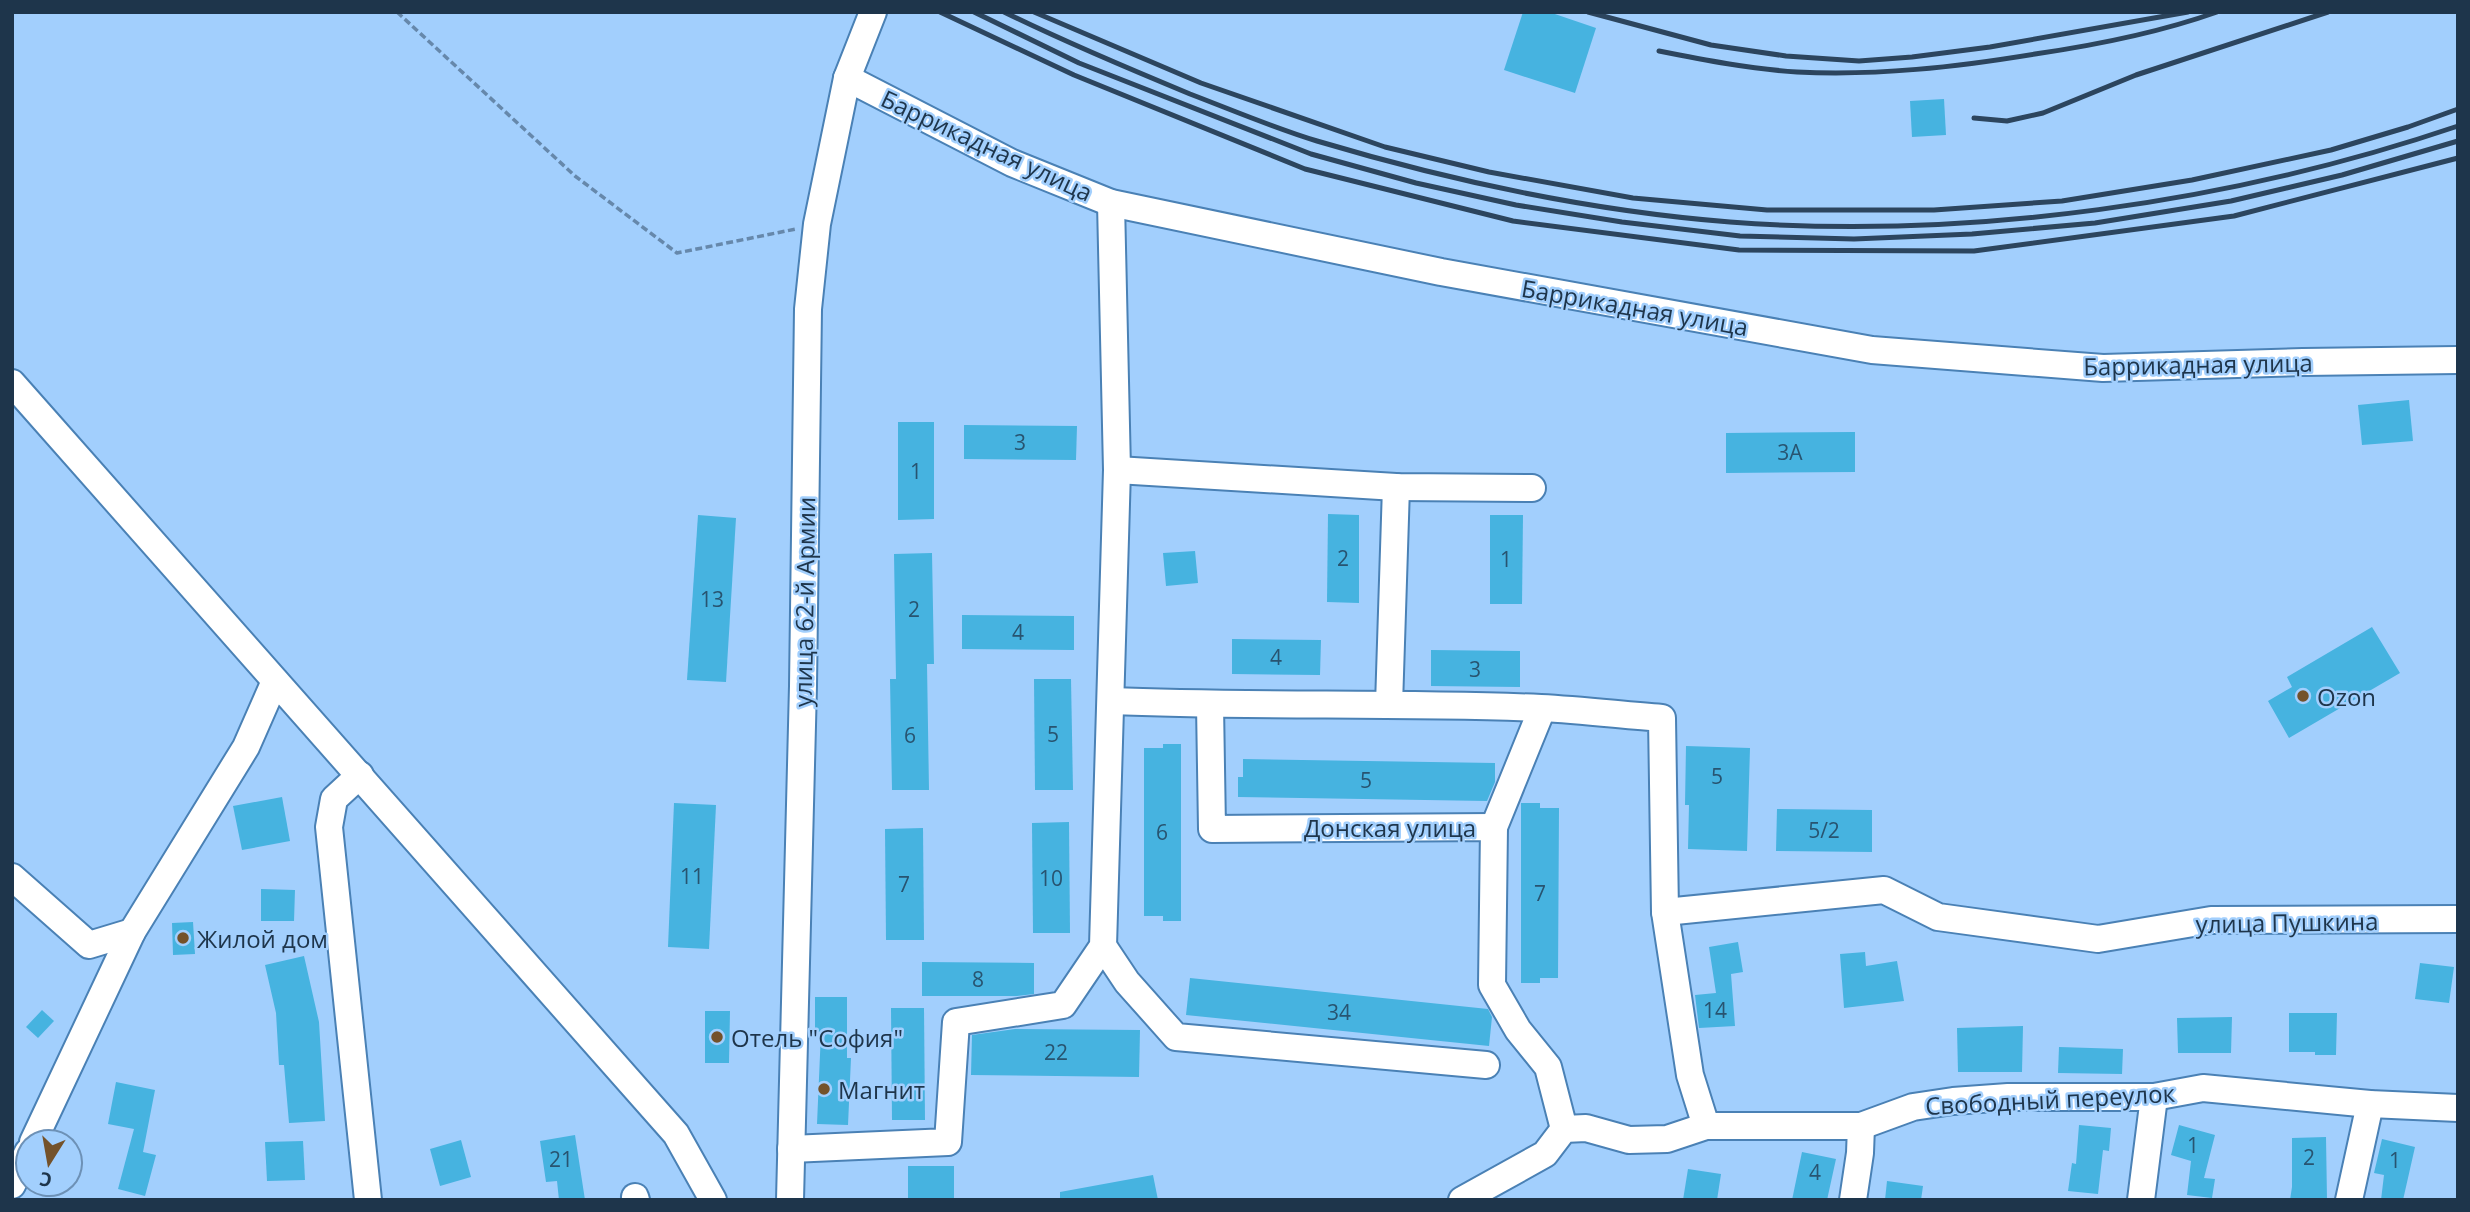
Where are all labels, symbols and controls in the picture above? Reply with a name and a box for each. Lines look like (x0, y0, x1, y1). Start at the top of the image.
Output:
street label: Баррикадная улица (876, 82, 1098, 208)
street label: Баррикадная улица (1519, 271, 1751, 343)
street label: Баррикадная улица (2083, 345, 2313, 383)
house number: 3 (1014, 428, 1026, 456)
house number: 3А (1777, 438, 1803, 466)
house number: 1 (910, 457, 922, 485)
street label: улица 62-й Армии (786, 497, 822, 707)
house number: 2 (1337, 544, 1349, 572)
house number: 1 (1500, 545, 1512, 573)
house number: 13 (700, 585, 724, 613)
house number: 2 (908, 595, 920, 623)
house number: 4 (1012, 618, 1024, 646)
house number: 4 (1270, 643, 1282, 671)
house number: 3 (1469, 655, 1481, 683)
place label: Ozon (2317, 680, 2376, 713)
marker: Ozon (2295, 688, 2311, 704)
house number: 5 (1047, 720, 1059, 748)
house number: 6 (904, 721, 916, 749)
house number: 5 (1711, 762, 1723, 790)
house number: 5 (1360, 766, 1372, 794)
street label: Донская улица (1304, 811, 1476, 844)
house number: 5/2 (1808, 816, 1840, 844)
house number: 6 (1156, 818, 1168, 846)
house number: 11 (680, 862, 704, 890)
house number: 10 (1039, 864, 1063, 892)
house number: 7 (898, 870, 910, 898)
house number: 7 (1534, 879, 1546, 907)
street label: улица Пушкина (2195, 904, 2379, 940)
place label: Жилой дом (197, 922, 328, 955)
marker: Жилой дом (175, 930, 191, 946)
house number: 8 (972, 965, 984, 993)
house number: 14 (1703, 996, 1727, 1024)
house number: 34 (1327, 998, 1351, 1026)
place label: Отель "София" (731, 1021, 903, 1054)
marker: Отель "София" (709, 1029, 725, 1045)
house number: 22 (1044, 1038, 1068, 1066)
place label: Магнит (838, 1073, 925, 1106)
street label: Свободный переулок (1924, 1076, 2176, 1122)
marker: Магнит (816, 1081, 832, 1097)
north arrow (14, 1128, 84, 1198)
house number: 1 (2187, 1131, 2199, 1159)
house number: 2 (2303, 1143, 2315, 1171)
house number: 21 (549, 1145, 573, 1173)
house number: 1 (2389, 1146, 2401, 1174)
house number: 4 (1809, 1158, 1821, 1186)
text: С (37, 1166, 54, 1194)

